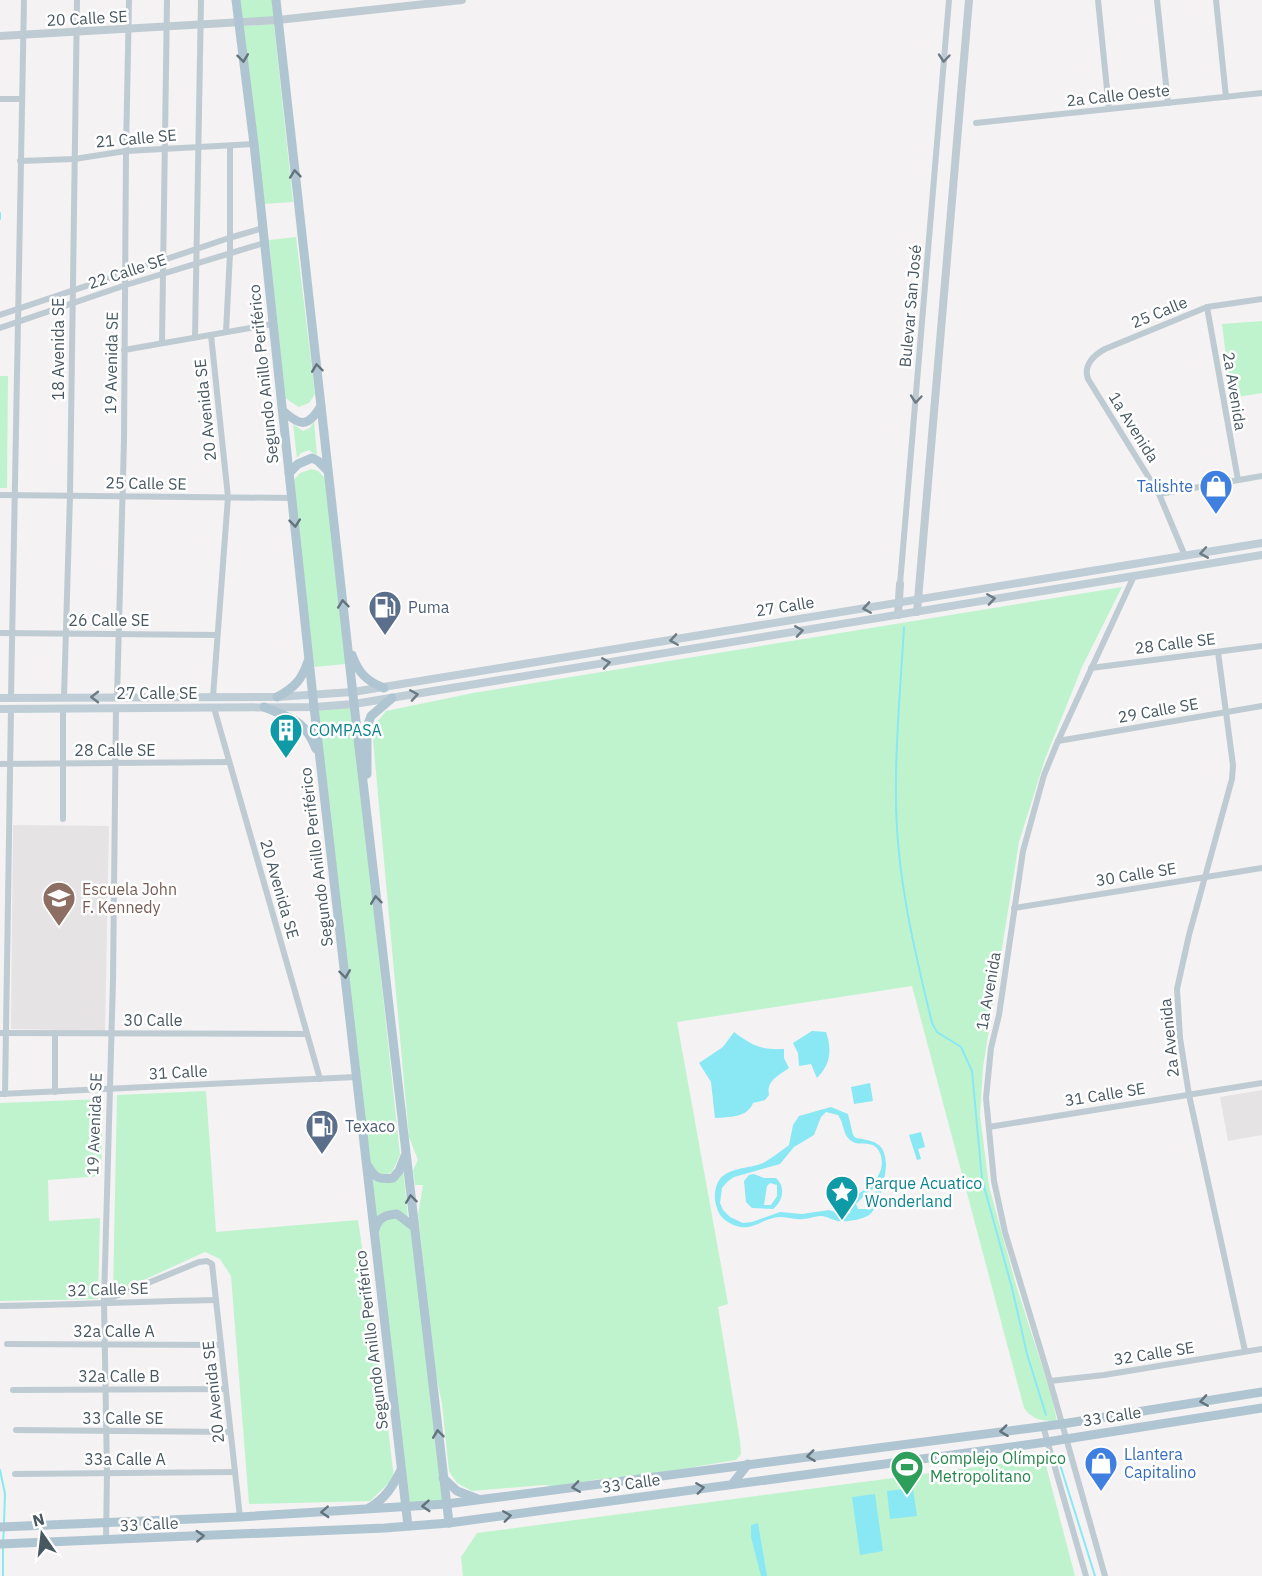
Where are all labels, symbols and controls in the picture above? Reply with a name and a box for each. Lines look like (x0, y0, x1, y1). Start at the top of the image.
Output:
street label: 20 Calle SE (46, 6, 128, 30)
one-way arrow (236, 54, 249, 63)
one-way arrow (938, 54, 951, 63)
street label: 2a Calle Oeste (1065, 80, 1171, 110)
street label: 21 Calle SE (95, 124, 177, 152)
one-way arrow (289, 170, 301, 179)
street label: Bulevar San José (895, 244, 925, 368)
street label: 22 Calle SE (85, 249, 169, 293)
street label: Segundo Anillo Periférico (244, 283, 282, 465)
street label: 25 Calle (1128, 292, 1190, 332)
street label: 18 Avenida SE (48, 298, 68, 400)
street label: 19 Avenida SE (100, 311, 122, 415)
street label: 2a Avenida (1219, 350, 1251, 432)
street label: 20 Avenida SE (190, 358, 220, 462)
one-way arrow (311, 364, 323, 373)
street label: 1a Avenida (1105, 388, 1164, 466)
one-way arrow (910, 395, 923, 404)
shop icon: Talishte (1198, 468, 1234, 515)
street label: 25 Calle SE (105, 472, 187, 494)
place label: Talishte (1137, 476, 1193, 496)
one-way arrow (288, 519, 300, 528)
one-way arrow (1200, 546, 1210, 559)
fuel station icon: Puma (367, 589, 403, 636)
street label: 27 Calle (754, 591, 816, 620)
one-way arrow (986, 594, 996, 606)
place label: Puma (408, 597, 450, 617)
one-way arrow (337, 599, 349, 608)
one-way arrow (862, 601, 872, 614)
street label: 26 Calle SE (68, 610, 150, 630)
one-way arrow (793, 625, 803, 638)
street label: 28 Calle SE (1133, 628, 1217, 658)
one-way arrow (670, 633, 679, 645)
one-way arrow (601, 657, 611, 670)
street label: 27 Calle SE (116, 683, 198, 703)
one-way arrow (409, 689, 419, 701)
one-way arrow (90, 691, 99, 703)
street label: 29 Calle SE (1116, 693, 1200, 727)
building icon: COMPASA (268, 712, 304, 759)
place label: COMPASA (309, 720, 382, 740)
street label: 28 Calle SE (74, 740, 156, 760)
street label: Segundo Anillo Periférico (295, 766, 337, 948)
street label: 20 Avenida SE (256, 837, 304, 941)
street label: 30 Calle SE (1094, 858, 1178, 890)
place label: Escuela John F. Kennedy (82, 879, 177, 917)
school or university icon: Escuela John F. Kennedy (41, 880, 77, 927)
one-way arrow (370, 896, 383, 905)
street label: 1a Avenida (971, 950, 1005, 1032)
one-way arrow (338, 969, 350, 979)
street label: 2a Avenida (1155, 997, 1183, 1078)
street label: 30 Calle (124, 1010, 183, 1030)
street label: 31 Calle (148, 1060, 208, 1084)
street label: 19 Avenida SE (82, 1072, 106, 1176)
street label: 31 Calle SE (1063, 1078, 1147, 1110)
fuel station icon: Texaco (304, 1108, 340, 1155)
place label: Texaco (345, 1116, 395, 1136)
place label: Parque Acuatico Wonderland (865, 1173, 982, 1211)
place icon: Parque Acuatico Wonderland (824, 1174, 860, 1221)
one-way arrow (405, 1194, 418, 1203)
street label: Segundo Anillo Periférico (350, 1249, 392, 1431)
street label: 32 Calle SE (67, 1278, 149, 1300)
street label: 32a Calle A (73, 1321, 155, 1341)
street label: 32 Calle SE (1112, 1337, 1196, 1369)
street label: 20 Avenida SE (198, 1340, 228, 1444)
street label: 32a Calle B (78, 1366, 160, 1386)
one-way arrow (1200, 1394, 1210, 1407)
street label: 33 Calle (1081, 1401, 1143, 1430)
street label: 33 Calle SE (82, 1408, 164, 1428)
one-way arrow (1000, 1424, 1009, 1436)
one-way arrow (432, 1429, 445, 1439)
place label: Llantera Capitalino (1124, 1444, 1196, 1482)
shop icon: Llantera Capitalino (1083, 1445, 1119, 1492)
place label: Complejo Olímpico Metropolitano (930, 1448, 1066, 1486)
street label: 33a Calle A (84, 1449, 166, 1469)
one-way arrow (806, 1449, 815, 1461)
sports icon: Complejo Olímpico Metropolitano (889, 1449, 925, 1496)
street label: 33 Calle (600, 1469, 662, 1497)
one-way arrow (571, 1481, 580, 1493)
one-way arrow (695, 1483, 704, 1495)
one-way arrow (421, 1499, 431, 1512)
north arrow (12, 1504, 72, 1564)
one-way arrow (321, 1506, 330, 1519)
text: N (30, 1508, 46, 1531)
one-way arrow (502, 1511, 511, 1523)
street label: 33 Calle (119, 1512, 179, 1536)
one-way arrow (195, 1530, 204, 1543)

